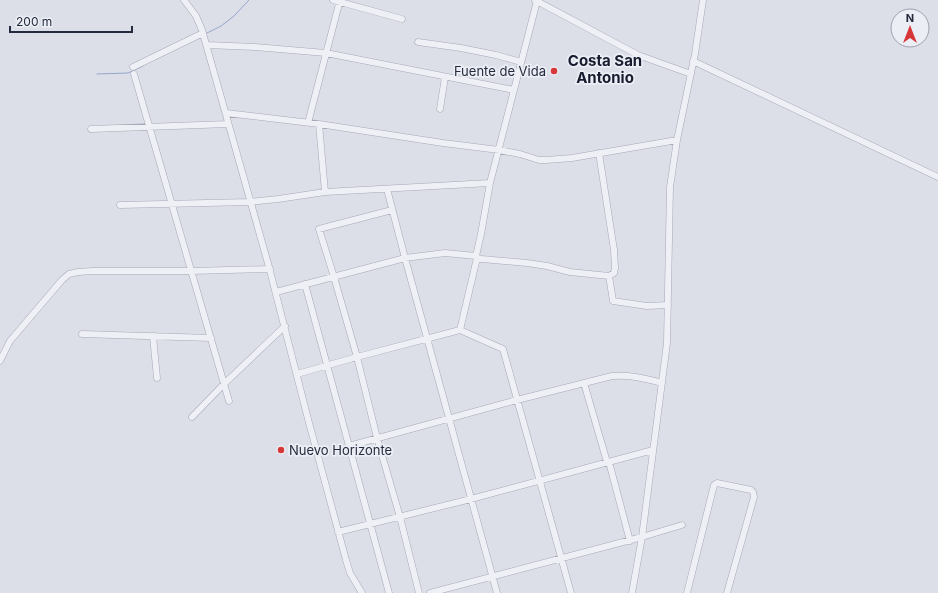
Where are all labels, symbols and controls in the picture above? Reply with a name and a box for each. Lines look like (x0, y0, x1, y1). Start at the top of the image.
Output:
scale bar (10, 8, 132, 34)
north arrow (890, 8, 930, 48)
text: N (906, 11, 914, 25)
text: 200 m (16, 14, 52, 29)
district label: Costa San Antonio (568, 51, 642, 87)
place label: Fuente de Vida (454, 63, 546, 79)
marker: Fuente de Vida (549, 66, 559, 76)
place label: Nuevo Horizonte (289, 442, 392, 458)
marker: Nuevo Horizonte (276, 445, 286, 455)

